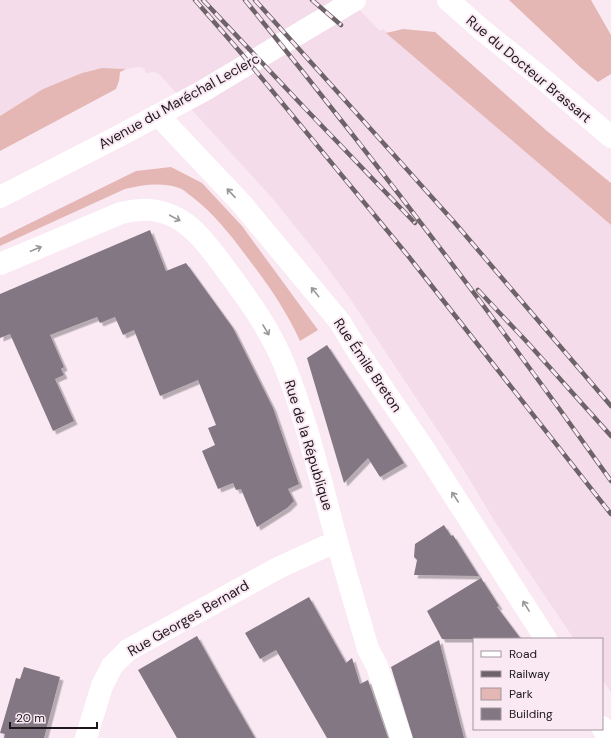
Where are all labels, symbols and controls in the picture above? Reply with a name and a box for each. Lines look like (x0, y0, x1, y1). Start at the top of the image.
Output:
street label: Rue du Docteur Brassart (463, 11, 595, 127)
street label: Avenue du Maréchal Leclerc (95, 49, 263, 153)
one-way arrow (226, 188, 236, 198)
one-way arrow (169, 215, 181, 222)
one-way arrow (29, 244, 41, 252)
one-way arrow (311, 286, 320, 297)
street label: Rue Émile Breton (330, 315, 406, 415)
one-way arrow (263, 324, 271, 336)
street label: Rue de la République (281, 378, 337, 512)
one-way arrow (451, 492, 459, 503)
street label: Rue Georges Bernard (124, 576, 252, 660)
one-way arrow (521, 600, 529, 612)
legend (473, 638, 603, 730)
text: Road (509, 646, 537, 662)
text: Railway (509, 666, 550, 682)
text: Park (509, 686, 533, 702)
scale bar (10, 704, 97, 730)
text: Building (509, 706, 553, 722)
text: 20 m (16, 710, 45, 726)

